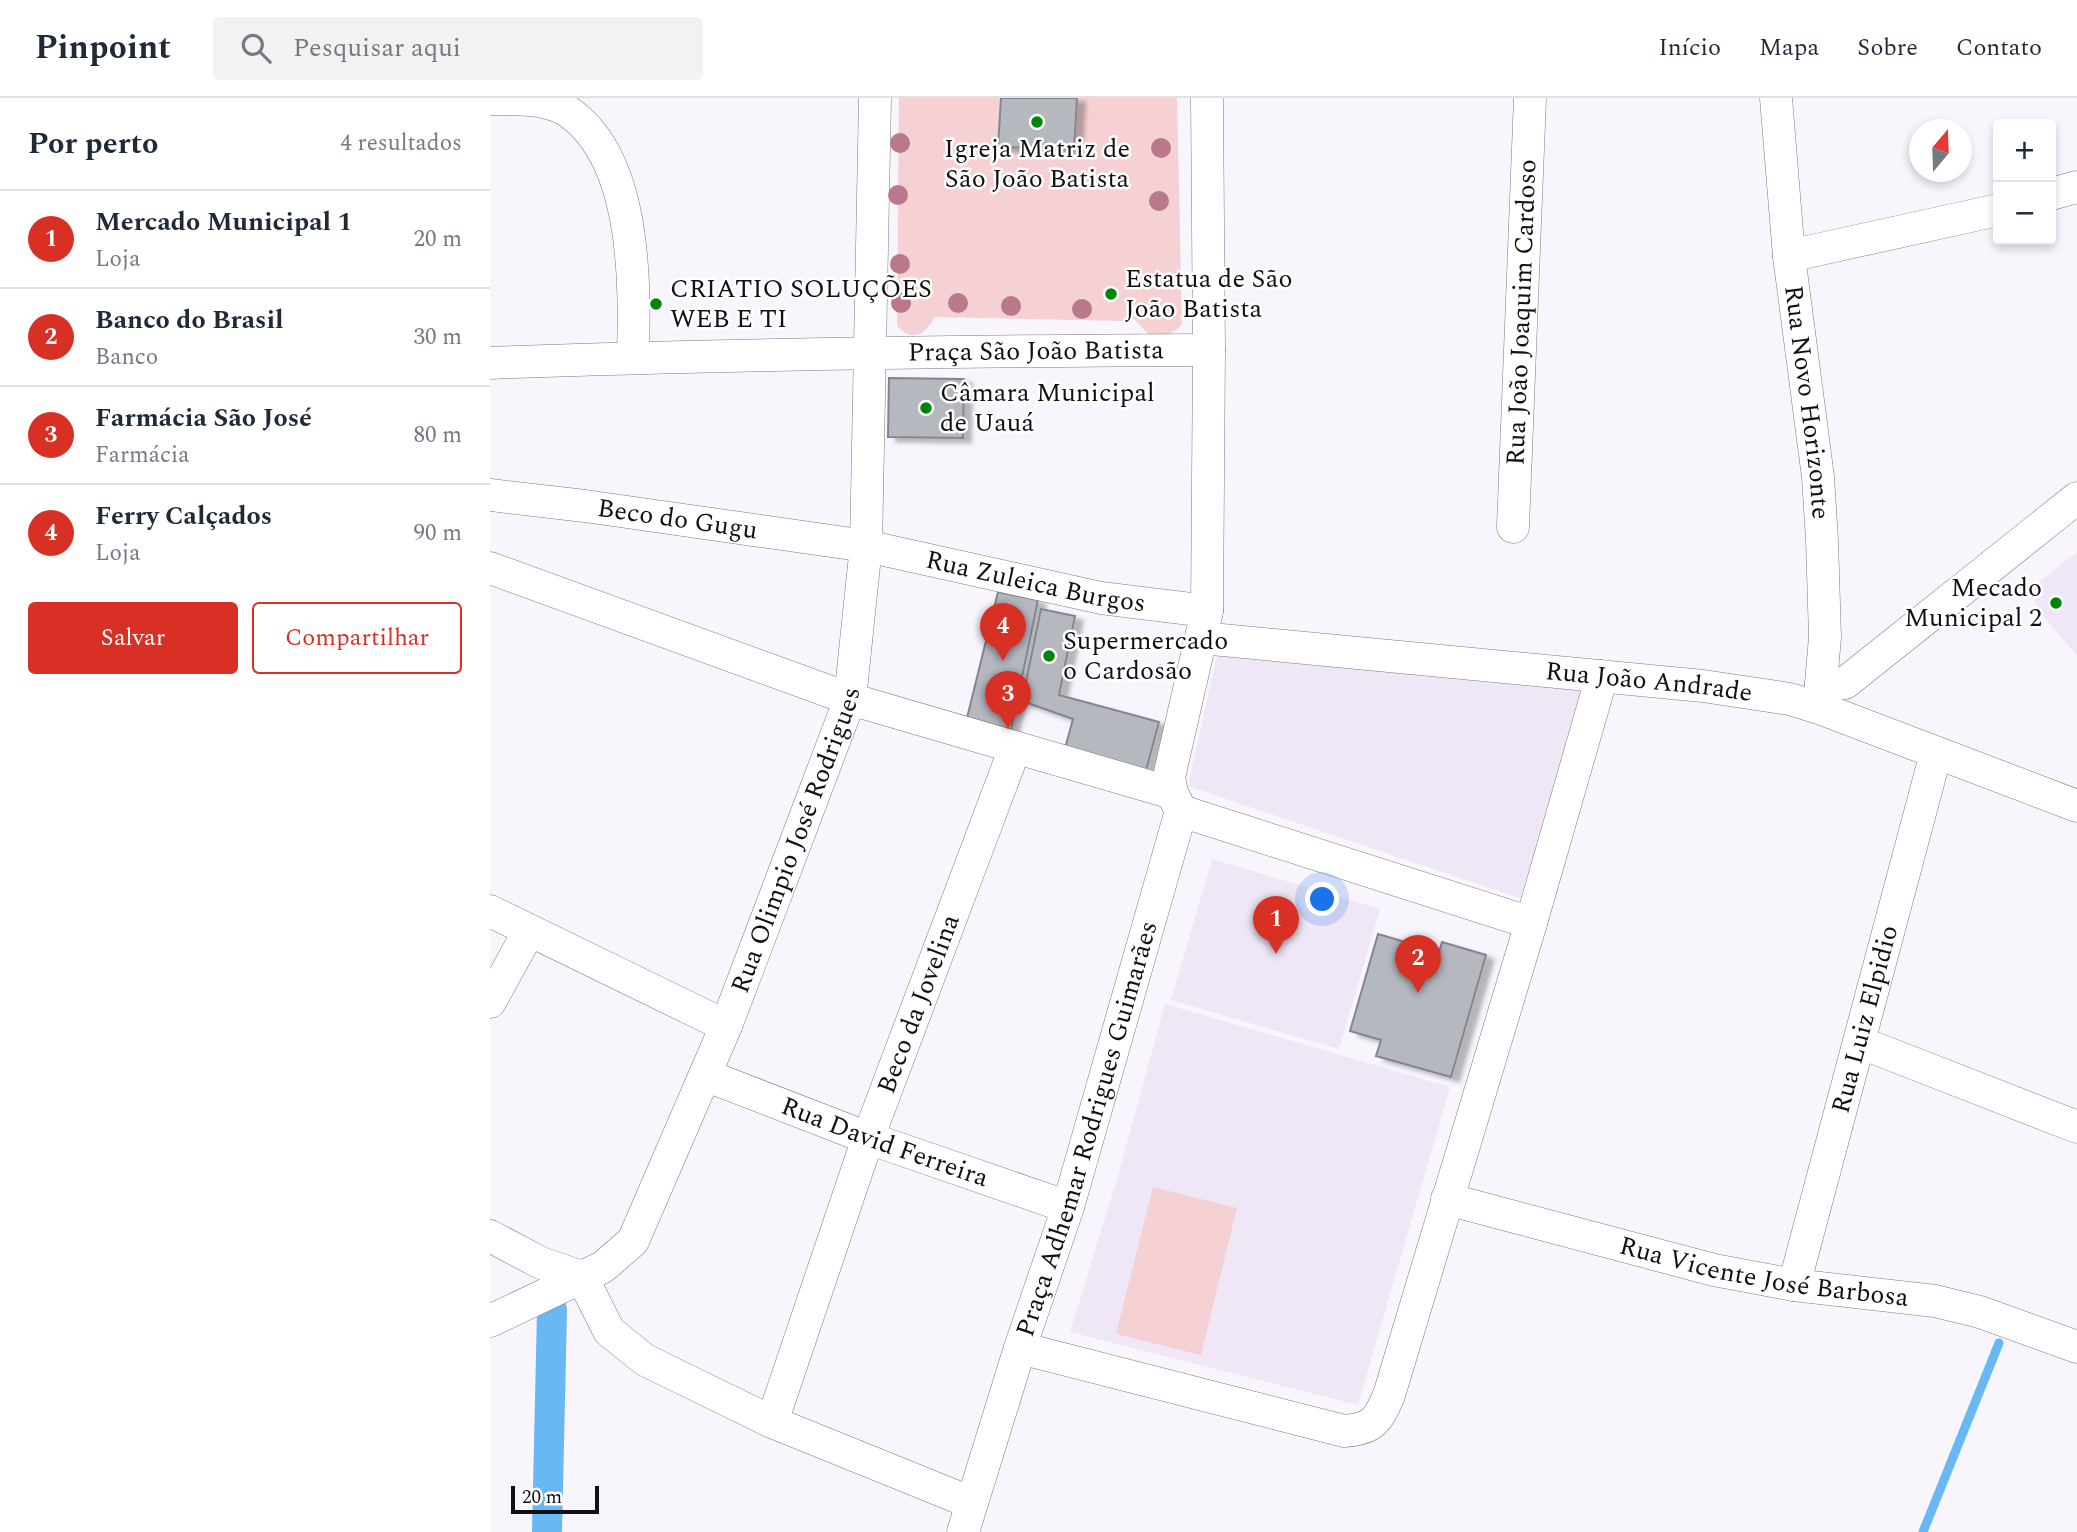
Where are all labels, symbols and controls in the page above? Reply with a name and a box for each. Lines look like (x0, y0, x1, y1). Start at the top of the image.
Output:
search box (213, 17, 703, 80)
text: Pinpoint (35, 23, 171, 73)
text: Pesquisar aqui (293, 28, 461, 68)
icon: search (237, 29, 275, 67)
text: Início (1658, 30, 1721, 66)
text: Mapa (1759, 30, 1819, 66)
text: Sobre (1857, 30, 1918, 66)
text: Contato (1956, 30, 2042, 66)
marker: Igreja Matriz de São João Batista (1029, 114, 1045, 130)
north arrow (1909, 119, 1972, 182)
map controls (1993, 119, 2056, 245)
button: + (1993, 119, 2056, 182)
text: Por perto (28, 121, 158, 167)
text: 4 resultados (340, 126, 462, 161)
place label: Igreja Matriz de São João Batista (944, 129, 1130, 199)
street label: Rua João Joaquim Cardoso (1495, 158, 1548, 466)
button: − (1993, 182, 2056, 245)
text: Mercado Municipal 1 (95, 202, 352, 242)
text: 1 (45, 222, 57, 257)
text: 20 m (413, 222, 462, 257)
text: Loja (95, 242, 140, 277)
place label: Estatua de São João Batista (1125, 259, 1293, 329)
place label: CRIATIO SOLUÇÕES WEB E TI (670, 269, 932, 339)
street label: Rua Novo Horizonte (1773, 283, 1841, 521)
marker: Estatua de São João Batista (1103, 286, 1119, 302)
marker: CRIATIO SOLUÇÕES WEB E TI (648, 296, 664, 312)
text: Banco do Brasil (95, 300, 284, 340)
text: 2 (45, 320, 57, 355)
text: 30 m (413, 320, 462, 355)
street label: Praça São João Batista (908, 330, 1164, 373)
text: Banco (95, 340, 158, 375)
place label: Câmara Municipal de Uauá (940, 373, 1155, 443)
text: Farmácia São José (95, 398, 312, 438)
marker: Câmara Municipal de Uauá (918, 400, 934, 416)
text: 3 (45, 418, 57, 453)
text: 80 m (413, 418, 462, 453)
text: Farmácia (95, 438, 189, 473)
street label: Beco do Gugu (595, 488, 760, 550)
text: Ferry Calçados (95, 496, 272, 536)
text: 4 (45, 516, 57, 551)
text: 90 m (413, 516, 462, 551)
text: Loja (95, 536, 140, 571)
street label: Rua Zuleica Burgos (922, 540, 1148, 623)
place label: Mecado Municipal 2 (1904, 568, 2042, 638)
marker: Mecado Municipal 2 (2048, 595, 2064, 611)
button: Salvar (28, 602, 238, 674)
button: Compartilhar (252, 602, 462, 674)
pin: 4 (980, 603, 1026, 661)
place label: Supermercado o Cardosão (1063, 621, 1228, 691)
marker: Supermercado o Cardosão (1041, 648, 1057, 664)
street label: Rua João Andrade (1544, 651, 1755, 713)
pin: 3 (985, 671, 1031, 729)
street label: Rua Olimpio José Rodrigues (720, 686, 871, 999)
your location (1305, 882, 1339, 916)
pin: 1 (1253, 896, 1299, 954)
street label: Beco da Jovelina (866, 908, 971, 1099)
street label: Praça Adhemar Rodrigues Guimarães (1005, 916, 1169, 1342)
street label: Rua Luiz Elpidio (1821, 921, 1909, 1118)
pin: 2 (1395, 935, 1441, 993)
street label: Rua David Ferreira (775, 1086, 994, 1198)
street label: Rua Vicente José Barbosa (1615, 1226, 1911, 1318)
scale bar (511, 1483, 598, 1515)
text: 20 m (522, 1483, 562, 1512)

